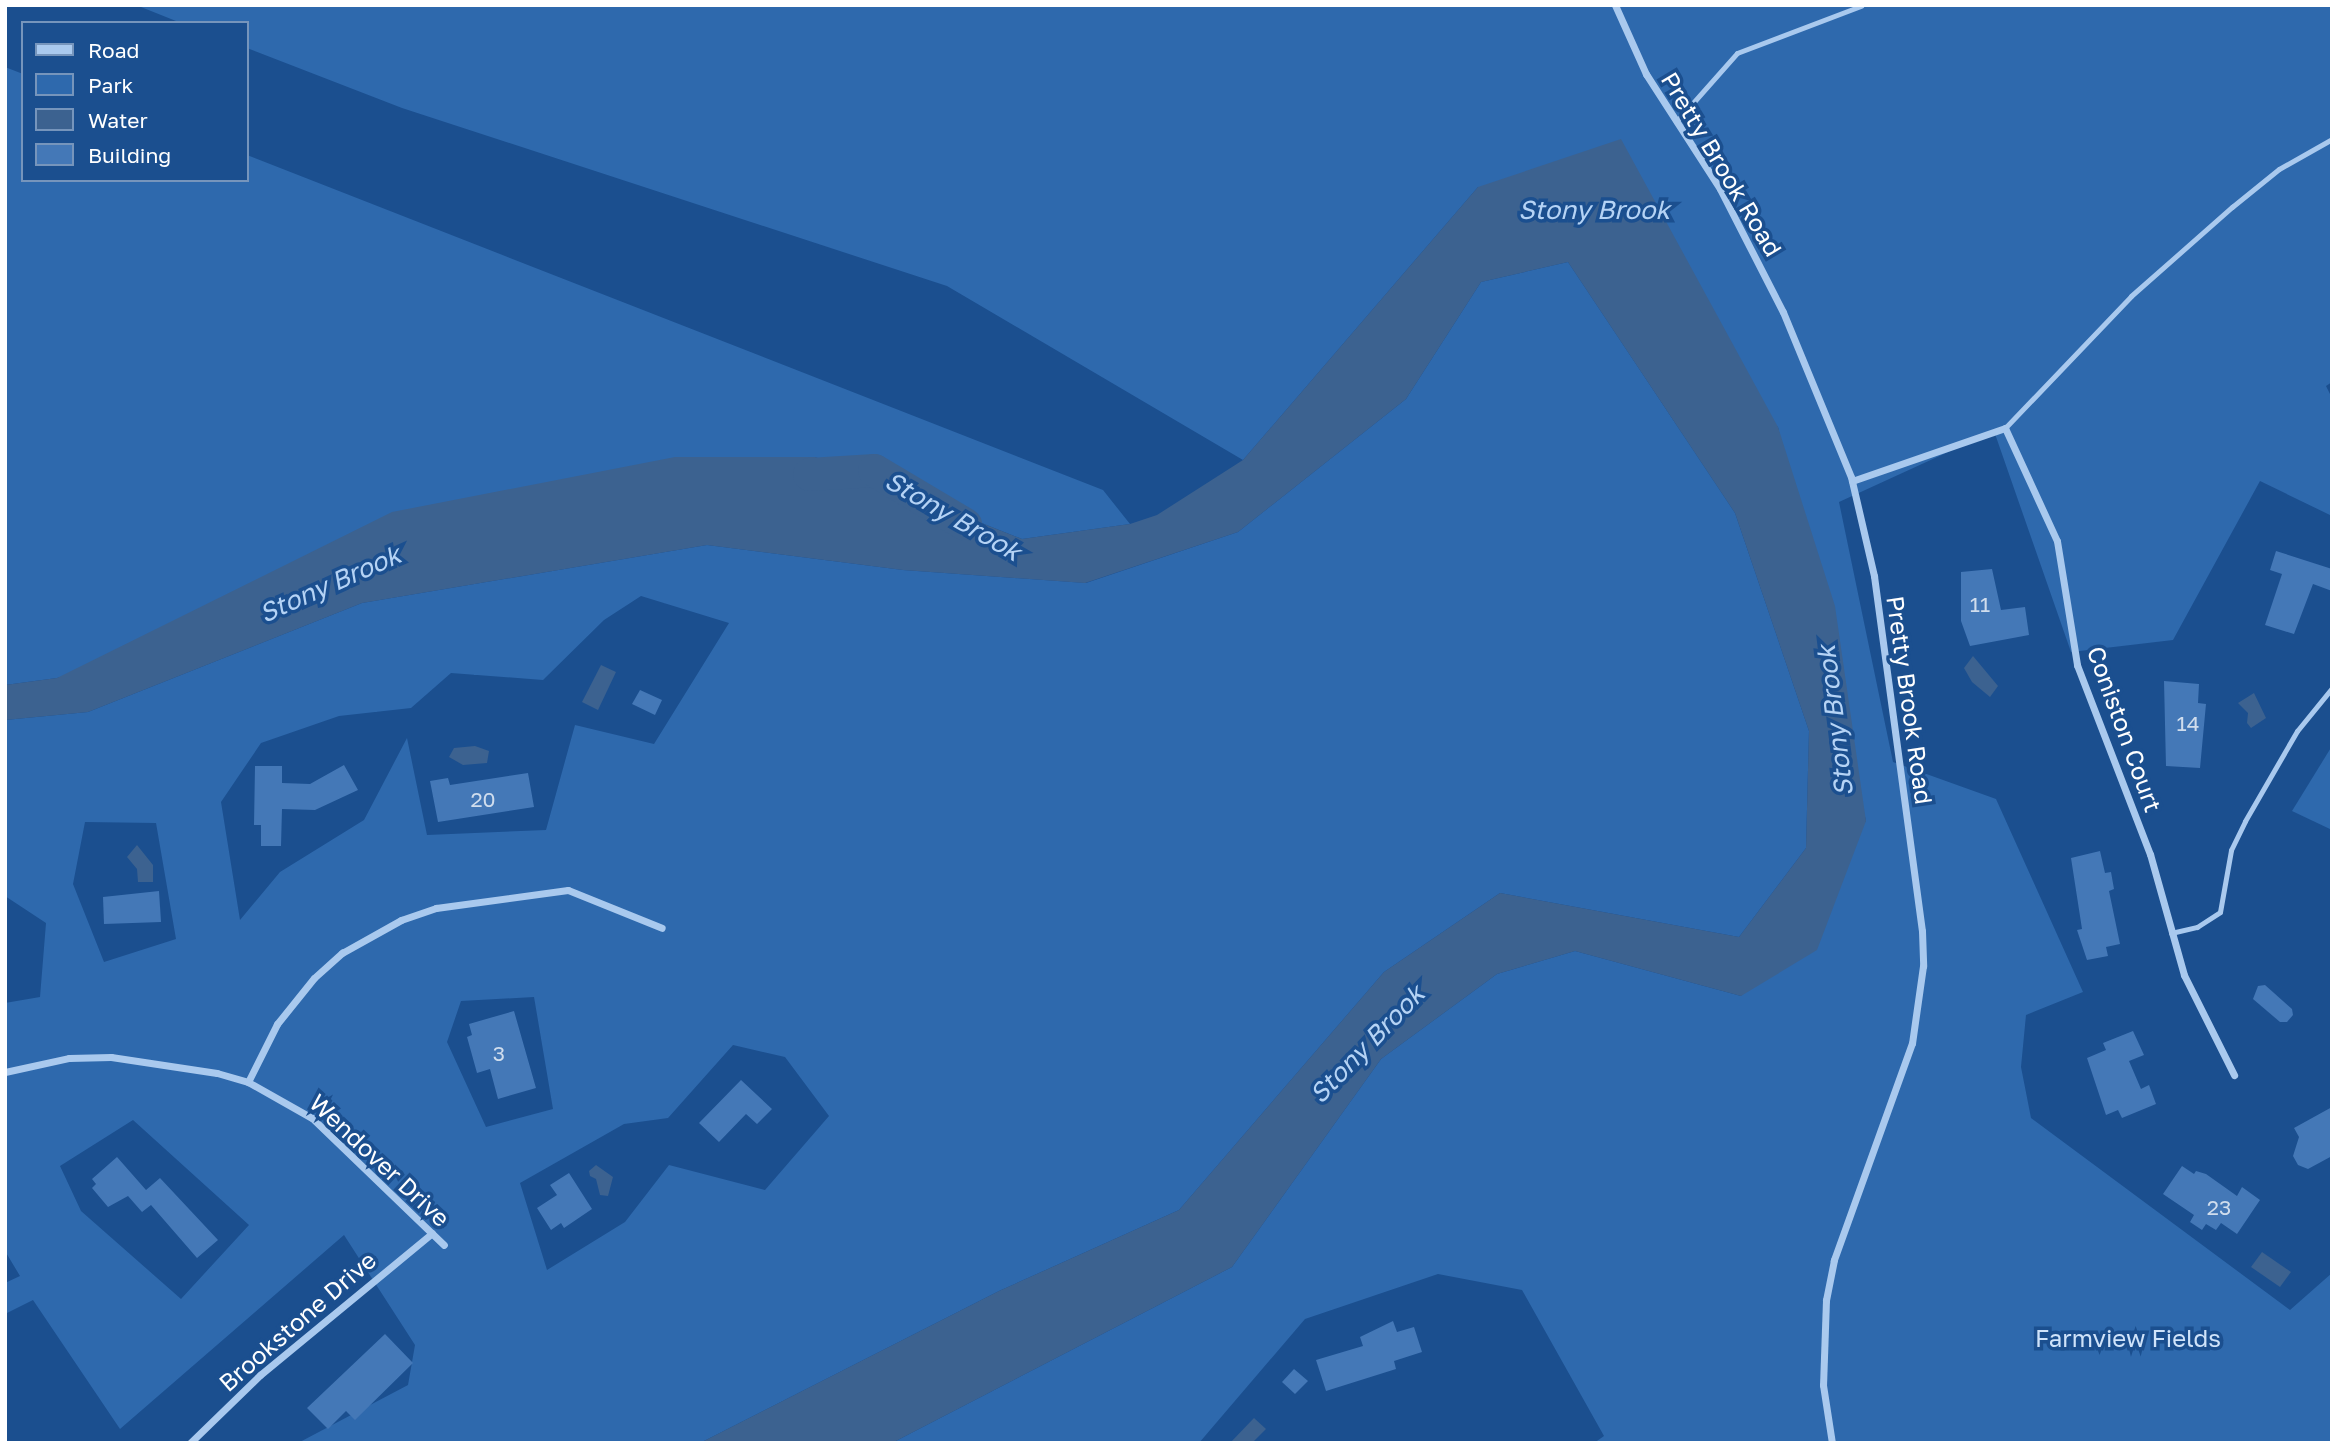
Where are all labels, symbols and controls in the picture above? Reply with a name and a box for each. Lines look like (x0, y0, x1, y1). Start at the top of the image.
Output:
legend (21, 21, 248, 182)
text: Road (88, 37, 139, 63)
street label: Pretty Brook Road (1656, 67, 1788, 261)
text: Park (88, 72, 133, 98)
text: Water (88, 107, 148, 133)
text: Building (88, 142, 171, 168)
water label: Stony Brook (1518, 194, 1670, 226)
water label: Stony Brook (879, 465, 1027, 567)
water label: Stony Brook (254, 539, 406, 629)
house number: 11 (1970, 591, 1990, 617)
street label: Pretty Brook Road (1881, 594, 1939, 806)
street label: Coniston Court (2082, 642, 2168, 816)
water label: Stony Brook (1810, 644, 1860, 798)
house number: 14 (2177, 710, 2199, 736)
house number: 20 (470, 786, 496, 812)
water label: Stony Brook (1303, 979, 1431, 1109)
house number: 3 (493, 1040, 505, 1066)
street label: Wendover Drive (304, 1088, 456, 1232)
house number: 23 (2207, 1194, 2231, 1220)
street label: Brookstone Drive (213, 1245, 381, 1397)
park label: Farmview Fields (2035, 1324, 2221, 1352)

